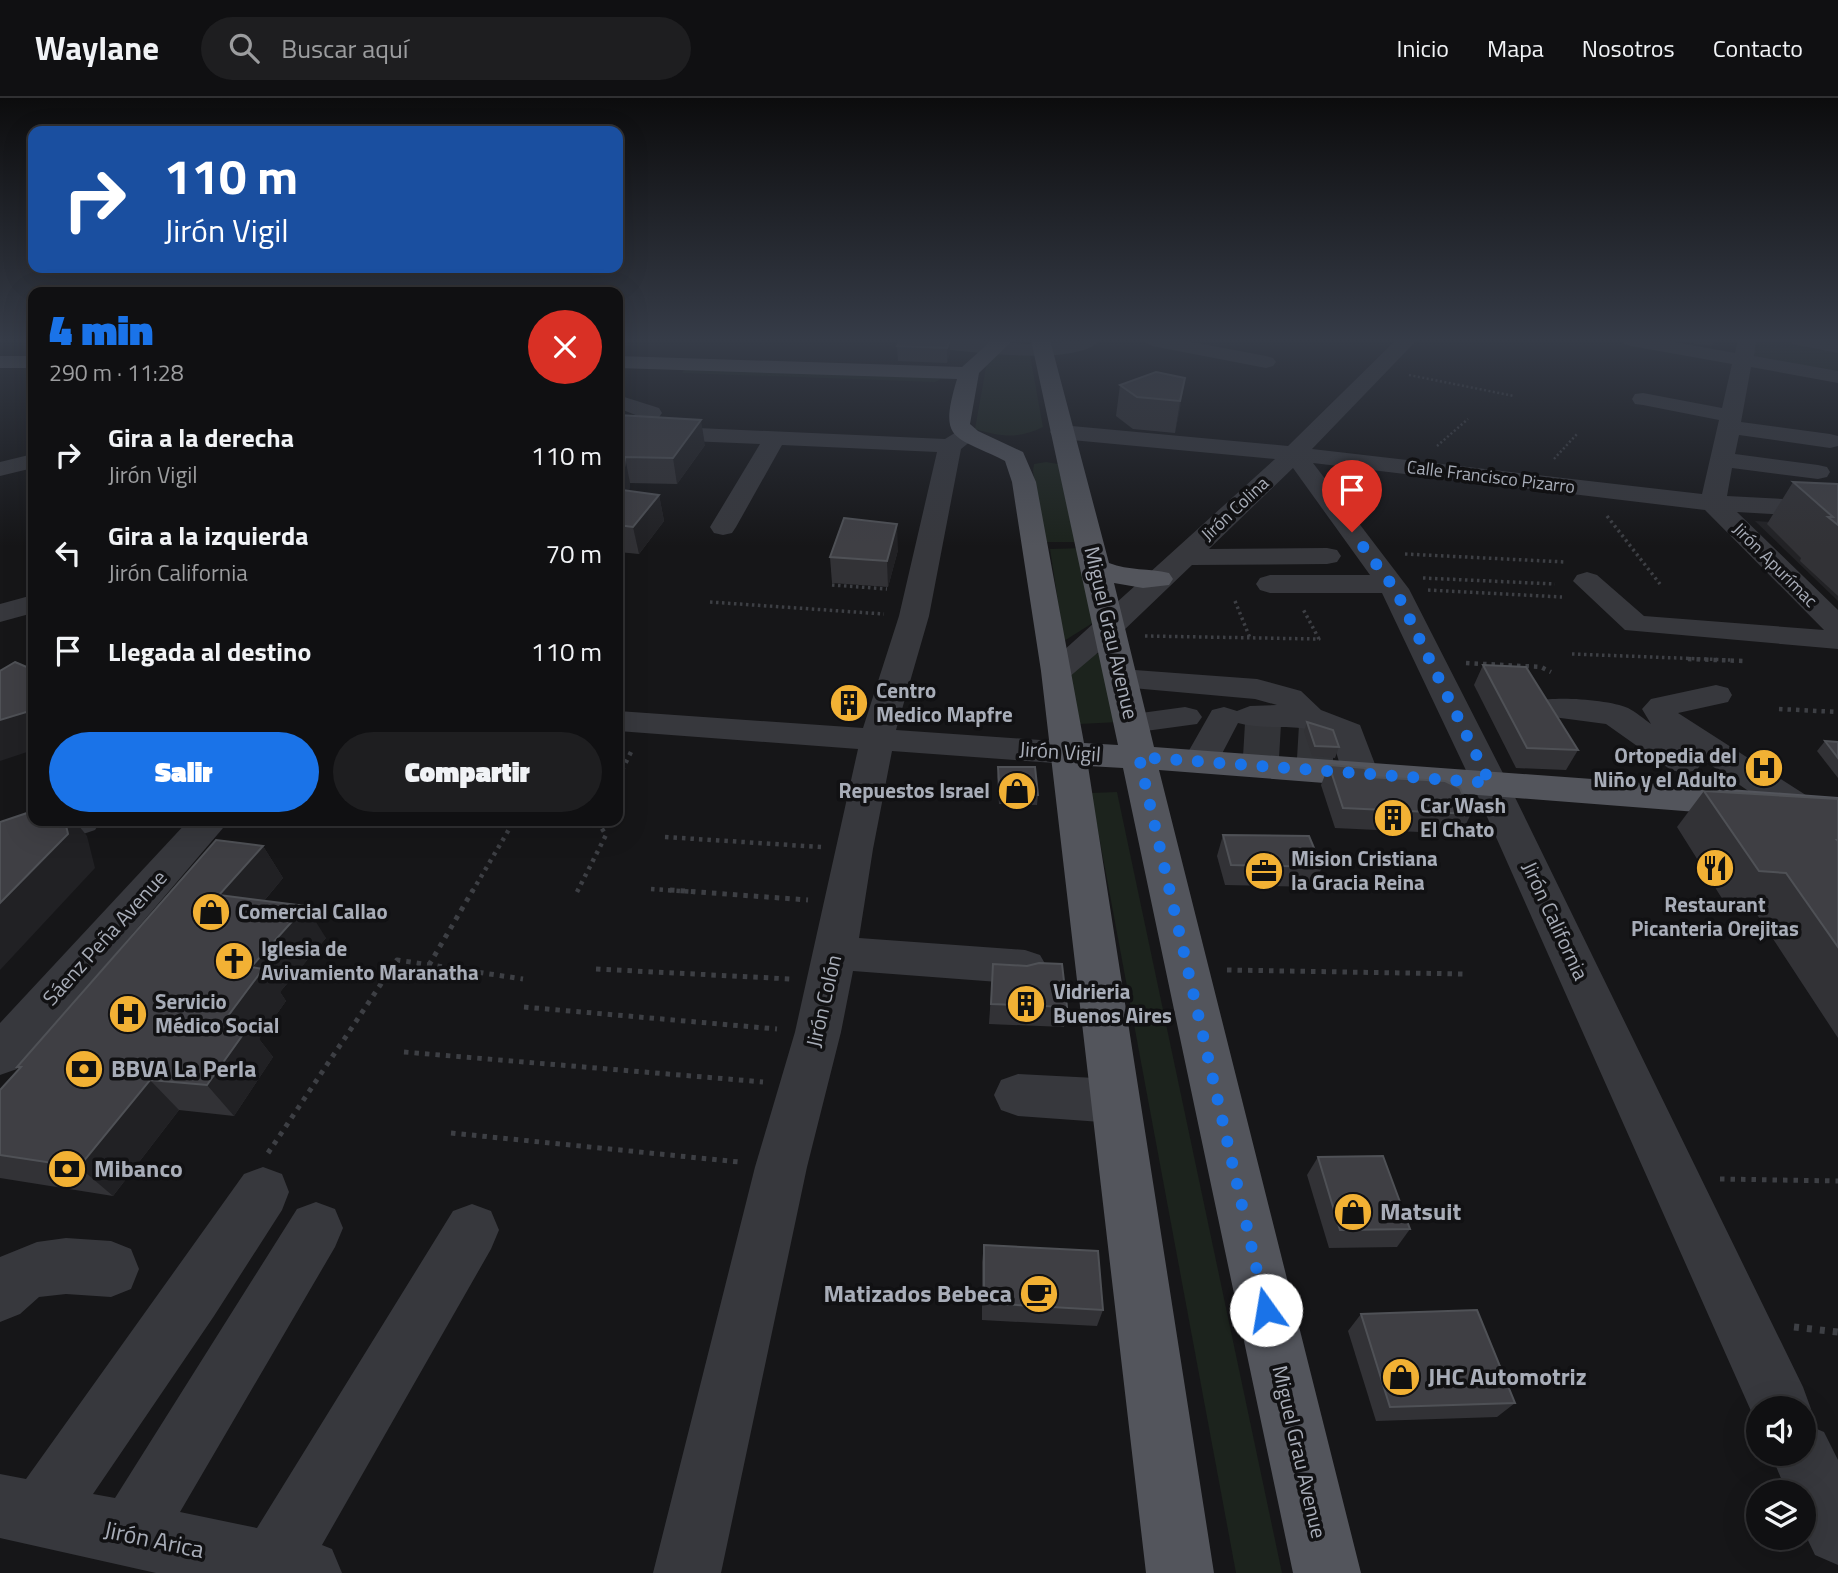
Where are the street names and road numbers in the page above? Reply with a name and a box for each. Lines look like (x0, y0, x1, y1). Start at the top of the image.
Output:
street label: Calle Francisco Pizarro (1405, 453, 1577, 500)
street label: Jirón Colina (1195, 470, 1275, 547)
street label: Jirón Apurímac (1727, 516, 1824, 613)
street label: Miguel Grau Avenue (1077, 543, 1147, 722)
street label: Jirón Vigil (1018, 732, 1102, 770)
street label: Jirón California (1514, 856, 1598, 986)
street label: Sáenz Peña Avenue (34, 862, 174, 1012)
street label: Jirón Colón (797, 951, 849, 1050)
street label: Miguel Grau Avenue (1265, 1362, 1335, 1541)
street label: Jirón Arica (101, 1511, 208, 1567)

